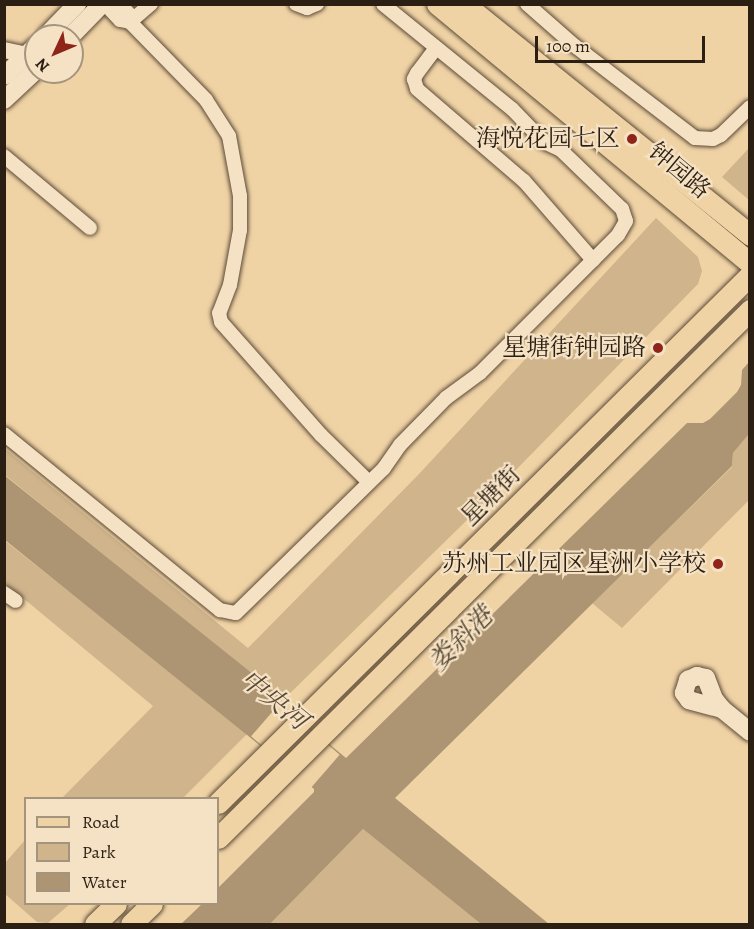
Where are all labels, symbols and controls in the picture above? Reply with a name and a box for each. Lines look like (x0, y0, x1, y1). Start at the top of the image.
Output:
north arrow (24, 24, 84, 84)
scale bar (538, 24, 708, 62)
text: 100 m (546, 34, 590, 58)
text: N (31, 53, 54, 77)
place label: 海悦花园七区 (476, 125, 620, 153)
marker: 海悦花园七区 (625, 132, 639, 146)
street label: 钟园路 (642, 137, 716, 205)
place label: 星塘街钟园路 (502, 334, 646, 362)
marker: 星塘街钟园路 (651, 341, 665, 355)
street label: 星塘街 (455, 460, 527, 532)
place label: 苏州工业园区星洲小学校 (442, 550, 706, 578)
marker: 苏州工业园区星洲小学校 (711, 557, 725, 571)
water label: 娄斜港 (422, 600, 500, 678)
water label: 中央河 (234, 663, 314, 737)
legend (24, 797, 219, 905)
text: Road (82, 810, 119, 834)
text: Park (82, 840, 116, 864)
text: Water (82, 870, 127, 894)

